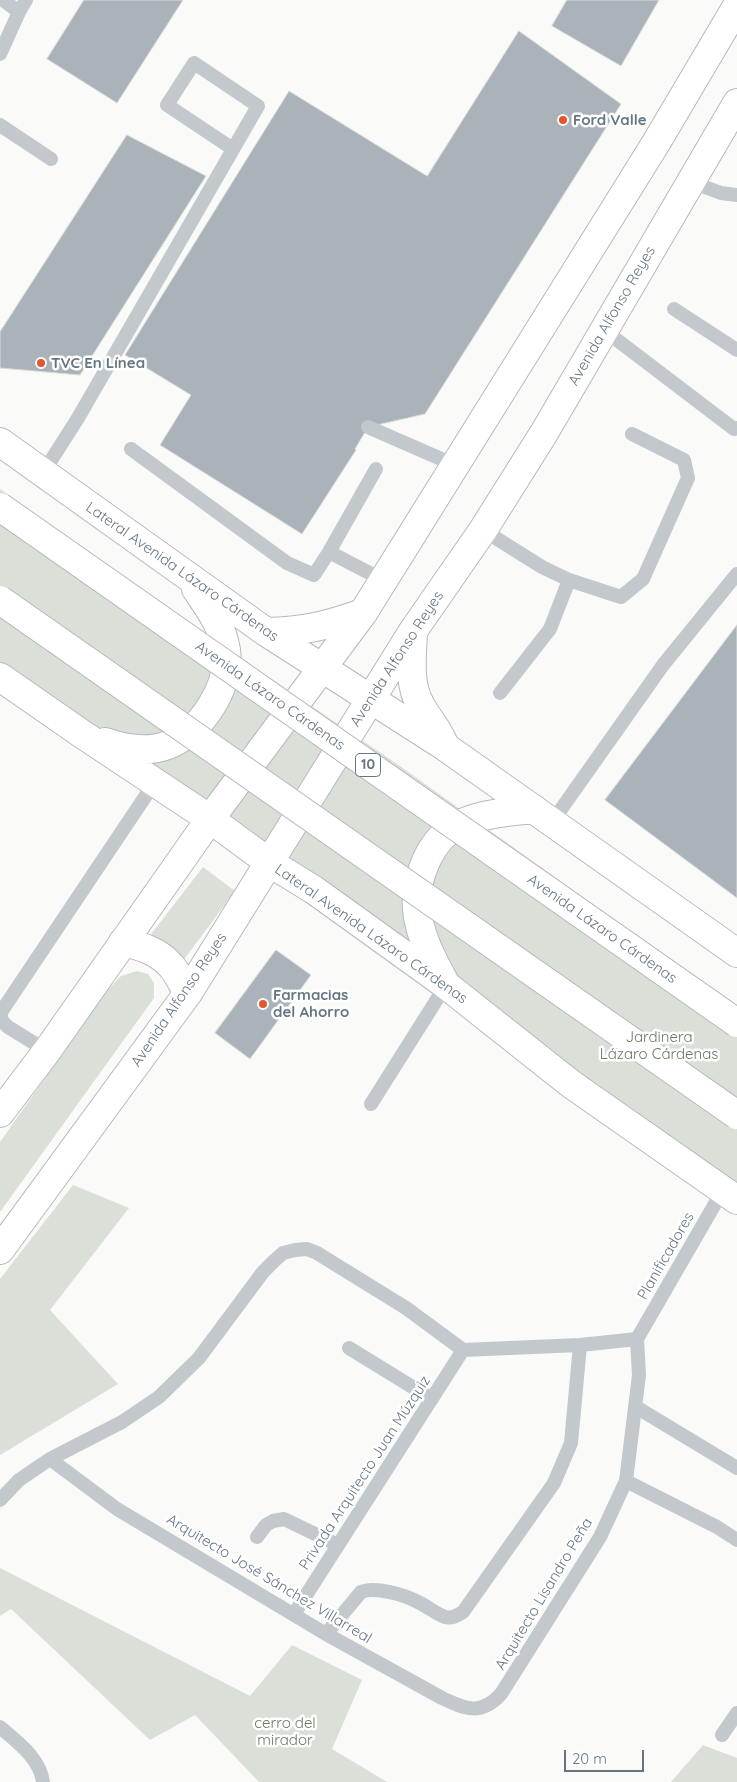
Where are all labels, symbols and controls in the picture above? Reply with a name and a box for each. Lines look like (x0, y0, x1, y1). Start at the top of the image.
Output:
place label: Ford Valle (573, 111, 647, 129)
marker: Ford Valle (557, 114, 569, 126)
street label: Avenida Alfonso Reyes (565, 243, 659, 389)
place label: TVC En Línea (51, 354, 145, 372)
marker: TVC En Línea (35, 357, 47, 369)
street label: Lateral Avenida Lázaro Cárdenas (82, 498, 282, 646)
street label: Avenida Alfonso Reyes (346, 588, 448, 730)
street label: Avenida Lázaro Cárdenas (192, 637, 348, 755)
road number: 10 (356, 754, 380, 776)
street label: Lateral Avenida Lázaro Cárdenas (271, 860, 471, 1008)
street label: Avenida Lázaro Cárdenas (524, 870, 680, 988)
street label: Avenida Alfonso Reyes (127, 929, 231, 1071)
place label: Farmacias del Ahorro (273, 986, 349, 1021)
marker: Farmacias del Ahorro (257, 998, 269, 1010)
park label: Jardinera Lázaro Cárdenas (600, 1028, 718, 1063)
street label: Planificadores (634, 1209, 698, 1303)
street label: Privada Arquitecto Juan Múzquiz (295, 1373, 435, 1573)
street label: Arquitecto José Sánchez Villarreal (163, 1510, 375, 1648)
street label: Arquitecto Lisandro Peña (491, 1515, 597, 1673)
park label: cerro del mirador (254, 1714, 316, 1749)
scale bar (567, 1740, 647, 1772)
text: 20 m (572, 1749, 607, 1768)

